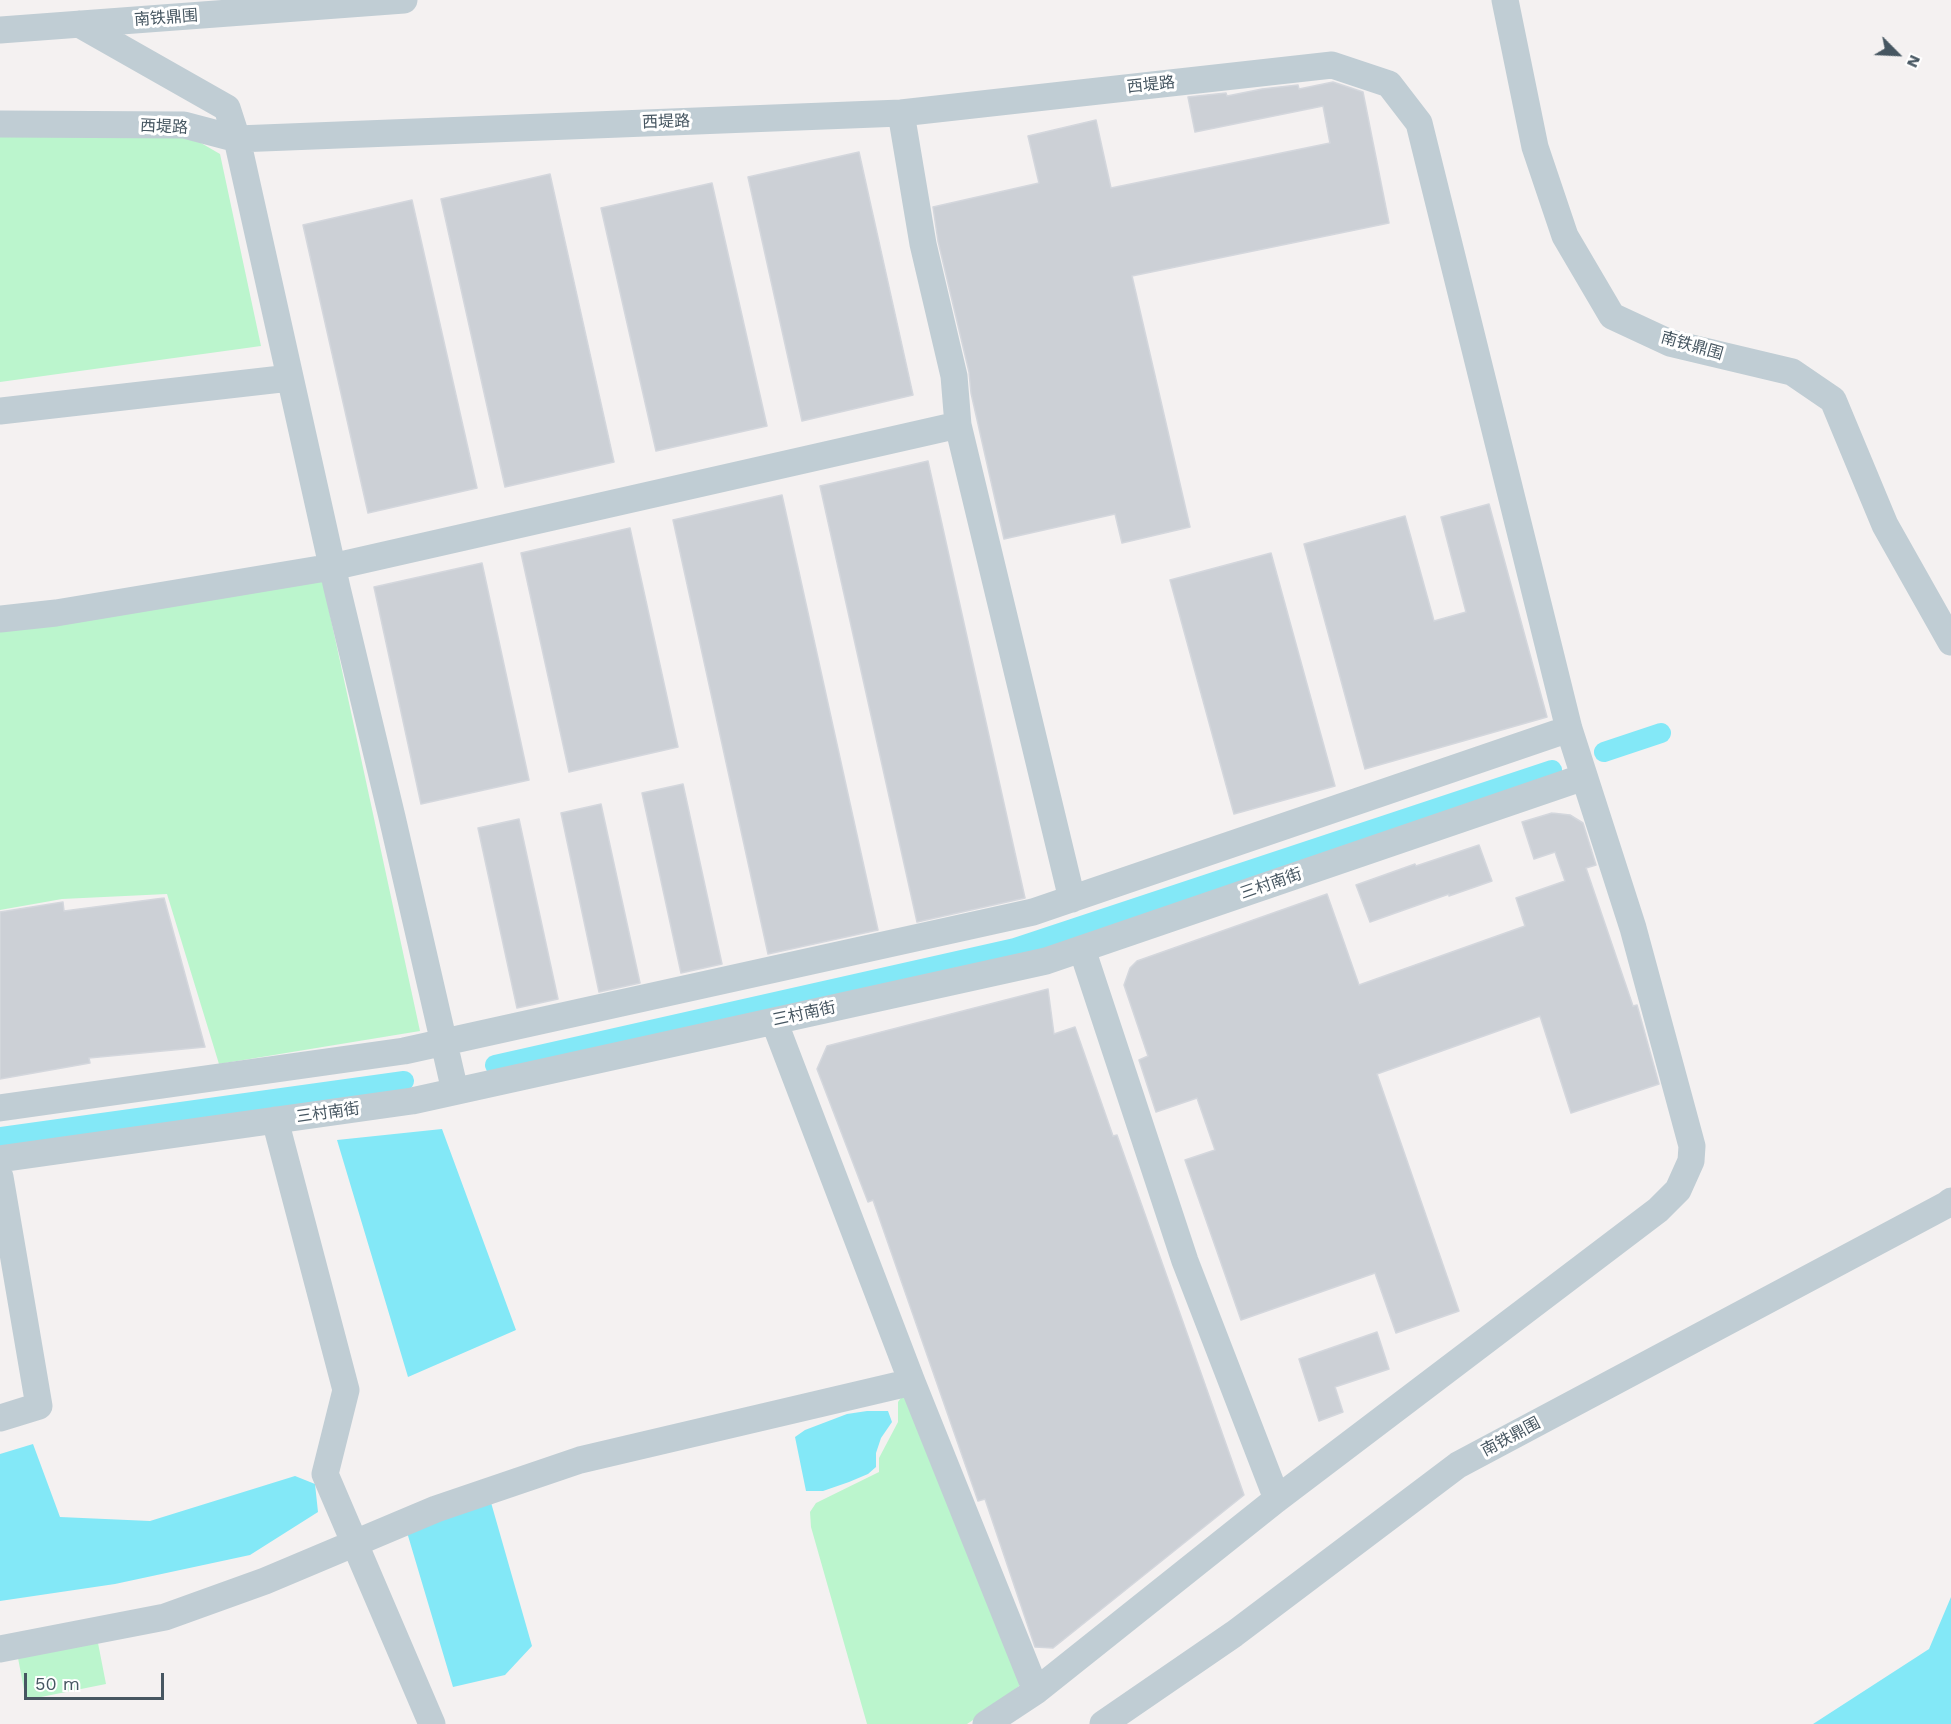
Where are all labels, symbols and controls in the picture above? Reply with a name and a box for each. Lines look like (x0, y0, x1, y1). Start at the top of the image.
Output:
street label: 南铁鼎围 (133, 6, 199, 30)
north arrow (1867, 24, 1927, 84)
text: N (1903, 52, 1925, 71)
street label: 西堤路 (1126, 73, 1176, 97)
street label: 西堤路 (642, 112, 690, 132)
street label: 西堤路 (140, 116, 188, 138)
street label: 南铁鼎围 (1659, 328, 1725, 364)
street label: 三村南街 (1238, 865, 1304, 903)
street label: 三村南街 (771, 998, 837, 1030)
street label: 三村南街 (295, 1099, 361, 1127)
street label: 南铁鼎围 (1478, 1414, 1544, 1460)
scale bar (27, 1661, 166, 1699)
text: 50 m (35, 1673, 80, 1694)

